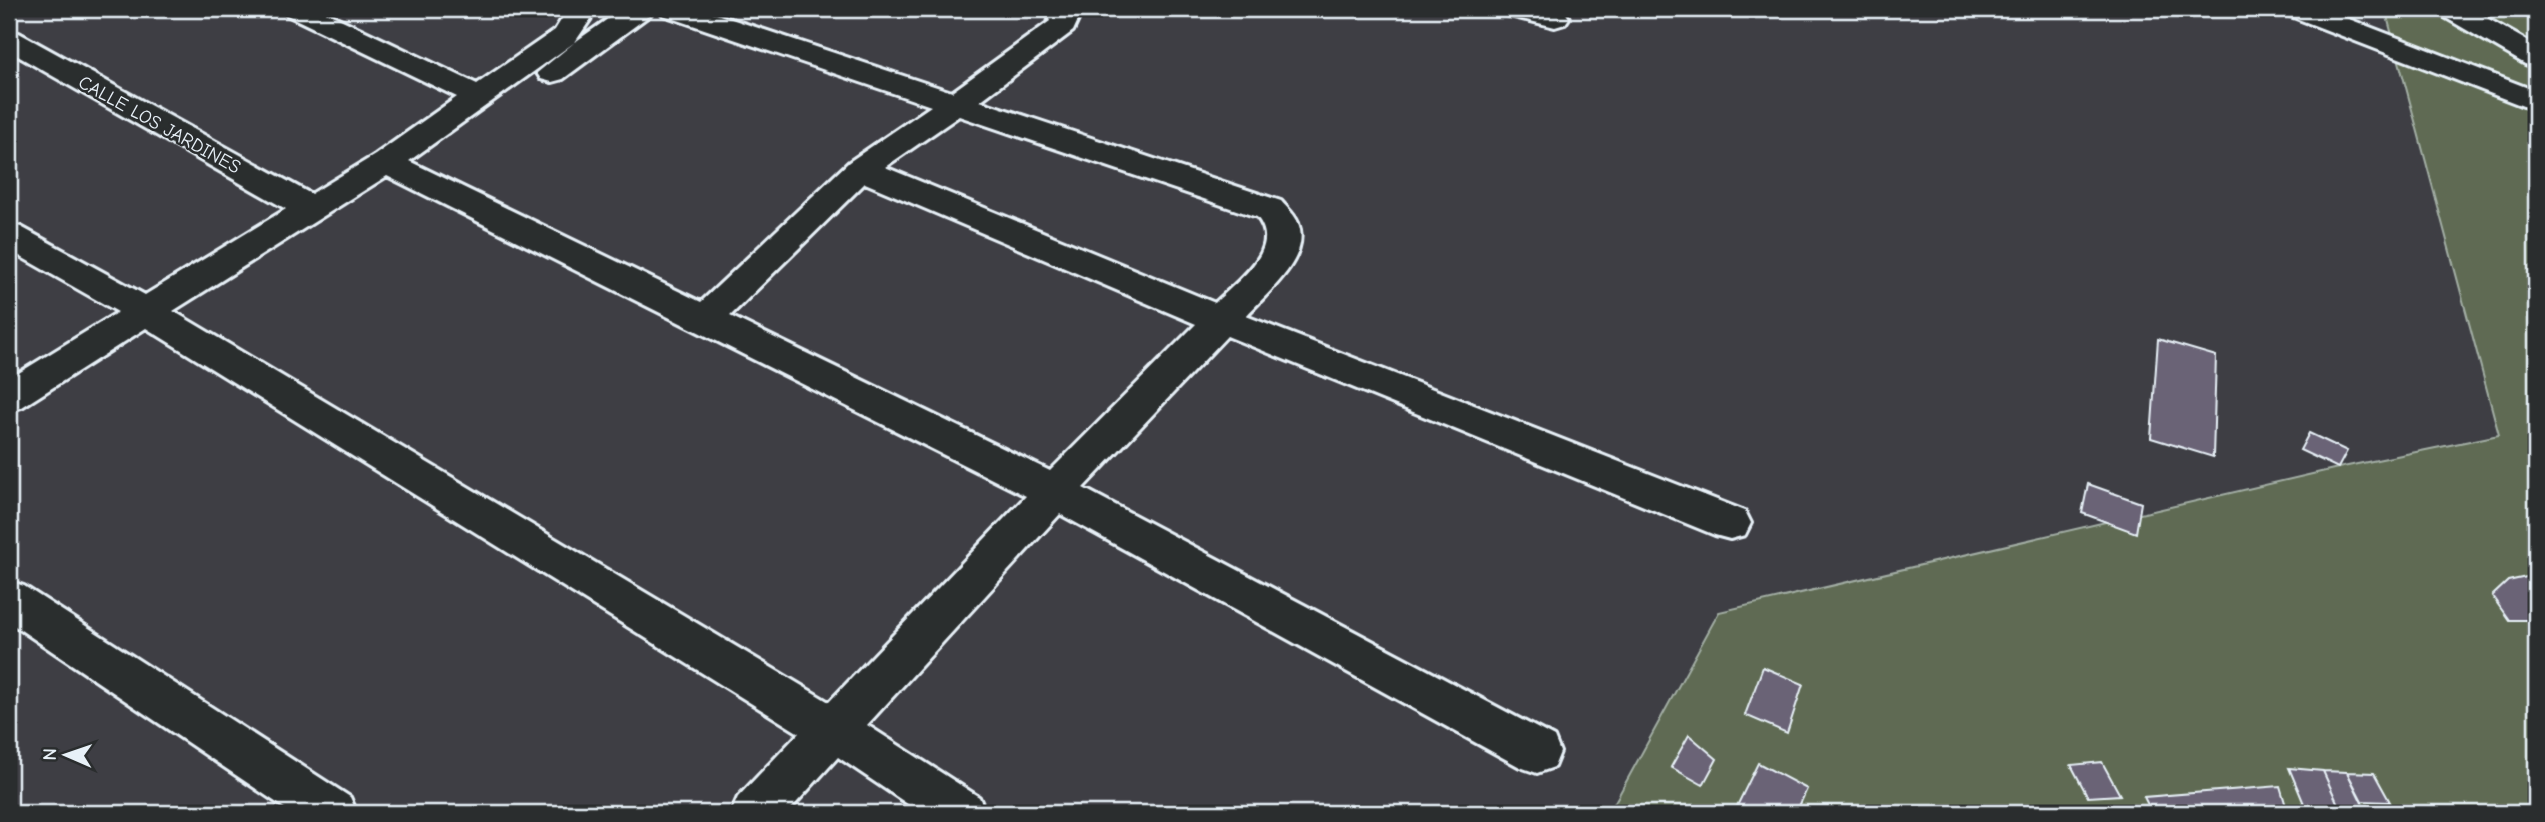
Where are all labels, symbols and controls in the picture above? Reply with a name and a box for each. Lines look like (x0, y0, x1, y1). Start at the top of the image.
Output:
street label: CALLE LOS JARDINES (75, 71, 244, 179)
north arrow (32, 720, 102, 790)
text: N (39, 748, 61, 761)

